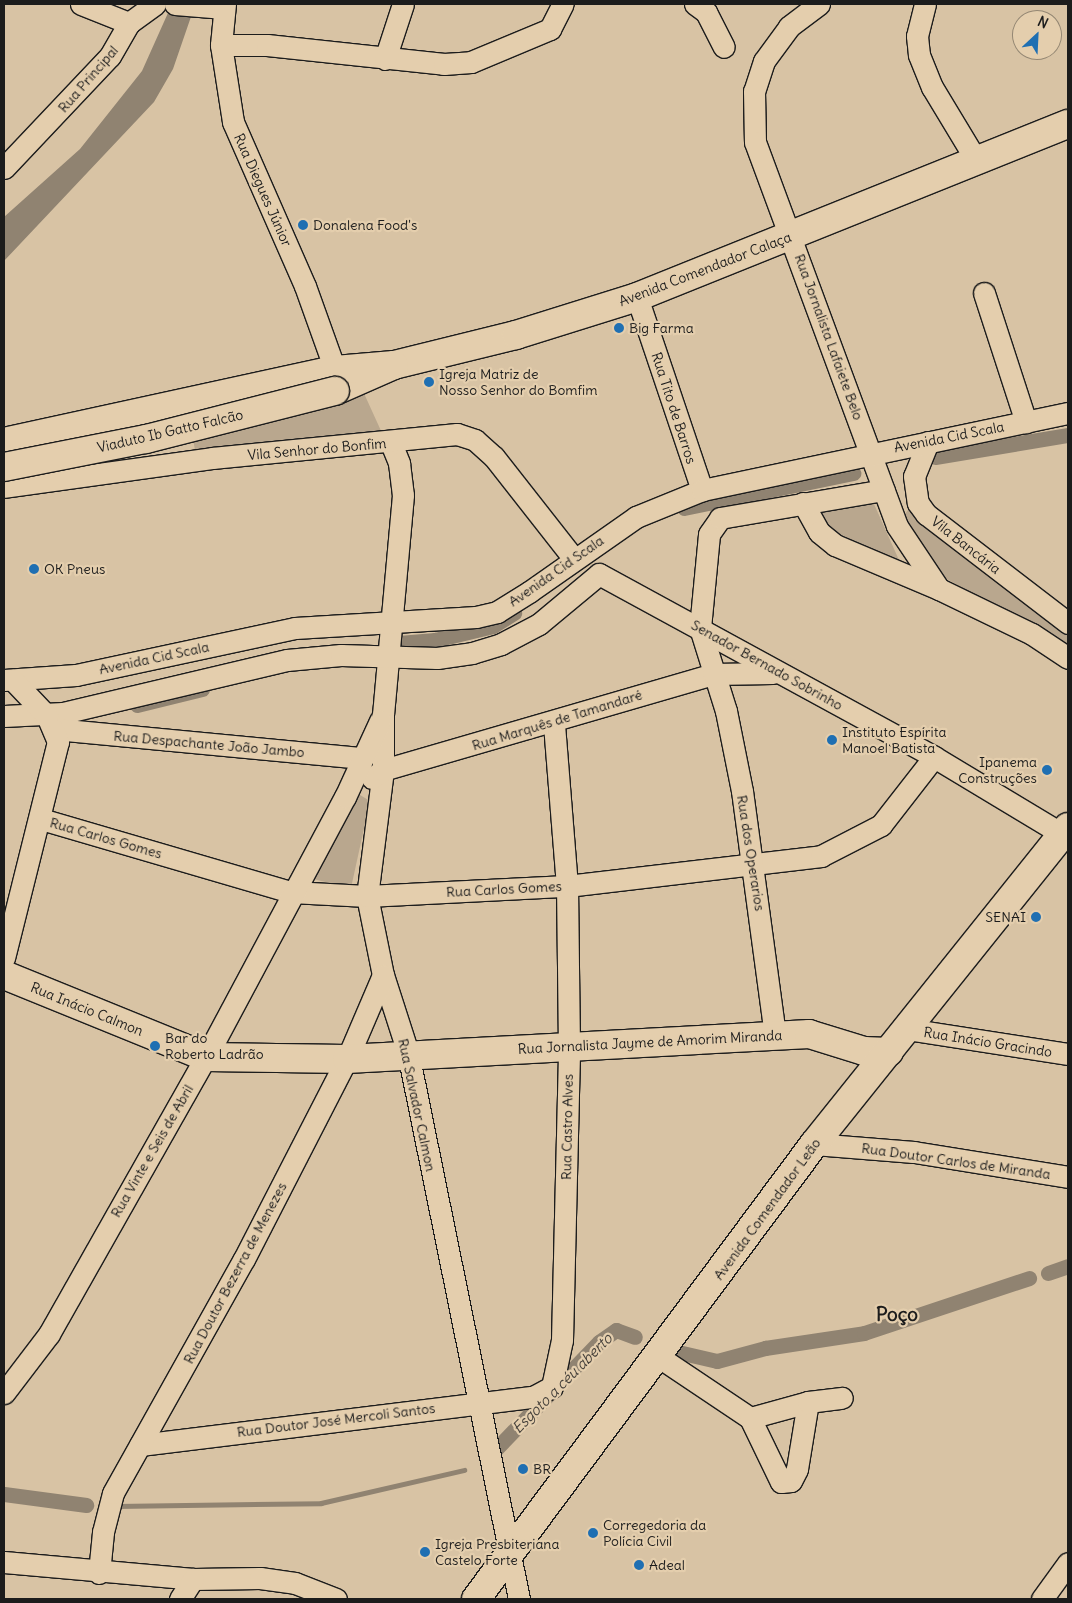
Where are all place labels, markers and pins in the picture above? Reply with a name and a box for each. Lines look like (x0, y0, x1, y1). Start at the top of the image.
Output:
place label: Donalena Food's (313, 217, 417, 233)
marker: Donalena Food's (297, 219, 309, 231)
place label: Big Farma (629, 320, 694, 336)
marker: Big Farma (613, 322, 625, 334)
place label: Igreja Matriz de Nosso Senhor do Bomfim (439, 366, 597, 398)
marker: Igreja Matriz de Nosso Senhor do Bomfim (423, 376, 435, 388)
place label: OK Pneus (44, 561, 105, 577)
marker: OK Pneus (28, 563, 40, 575)
place label: Instituto Espírita Manoel Batista (842, 724, 946, 756)
marker: Instituto Espírita Manoel Batista (826, 734, 838, 746)
place label: Ipanema Construções (958, 754, 1037, 786)
marker: Ipanema Construções (1041, 764, 1053, 776)
place label: SENAI (985, 909, 1026, 925)
marker: SENAI (1030, 911, 1042, 923)
place label: Bar do Roberto Ladrão (165, 1030, 264, 1062)
marker: Bar do Roberto Ladrão (149, 1040, 161, 1052)
place label: BR (533, 1461, 551, 1477)
marker: BR (517, 1463, 529, 1475)
place label: Corregedoria da Polícia Civil (603, 1517, 706, 1550)
marker: Corregedoria da Polícia Civil (587, 1527, 599, 1539)
place label: Igreja Presbiteriana Castelo Forte (435, 1536, 559, 1568)
marker: Igreja Presbiteriana Castelo Forte (419, 1546, 431, 1558)
place label: Adeal (649, 1557, 685, 1573)
marker: Adeal (633, 1559, 645, 1571)

